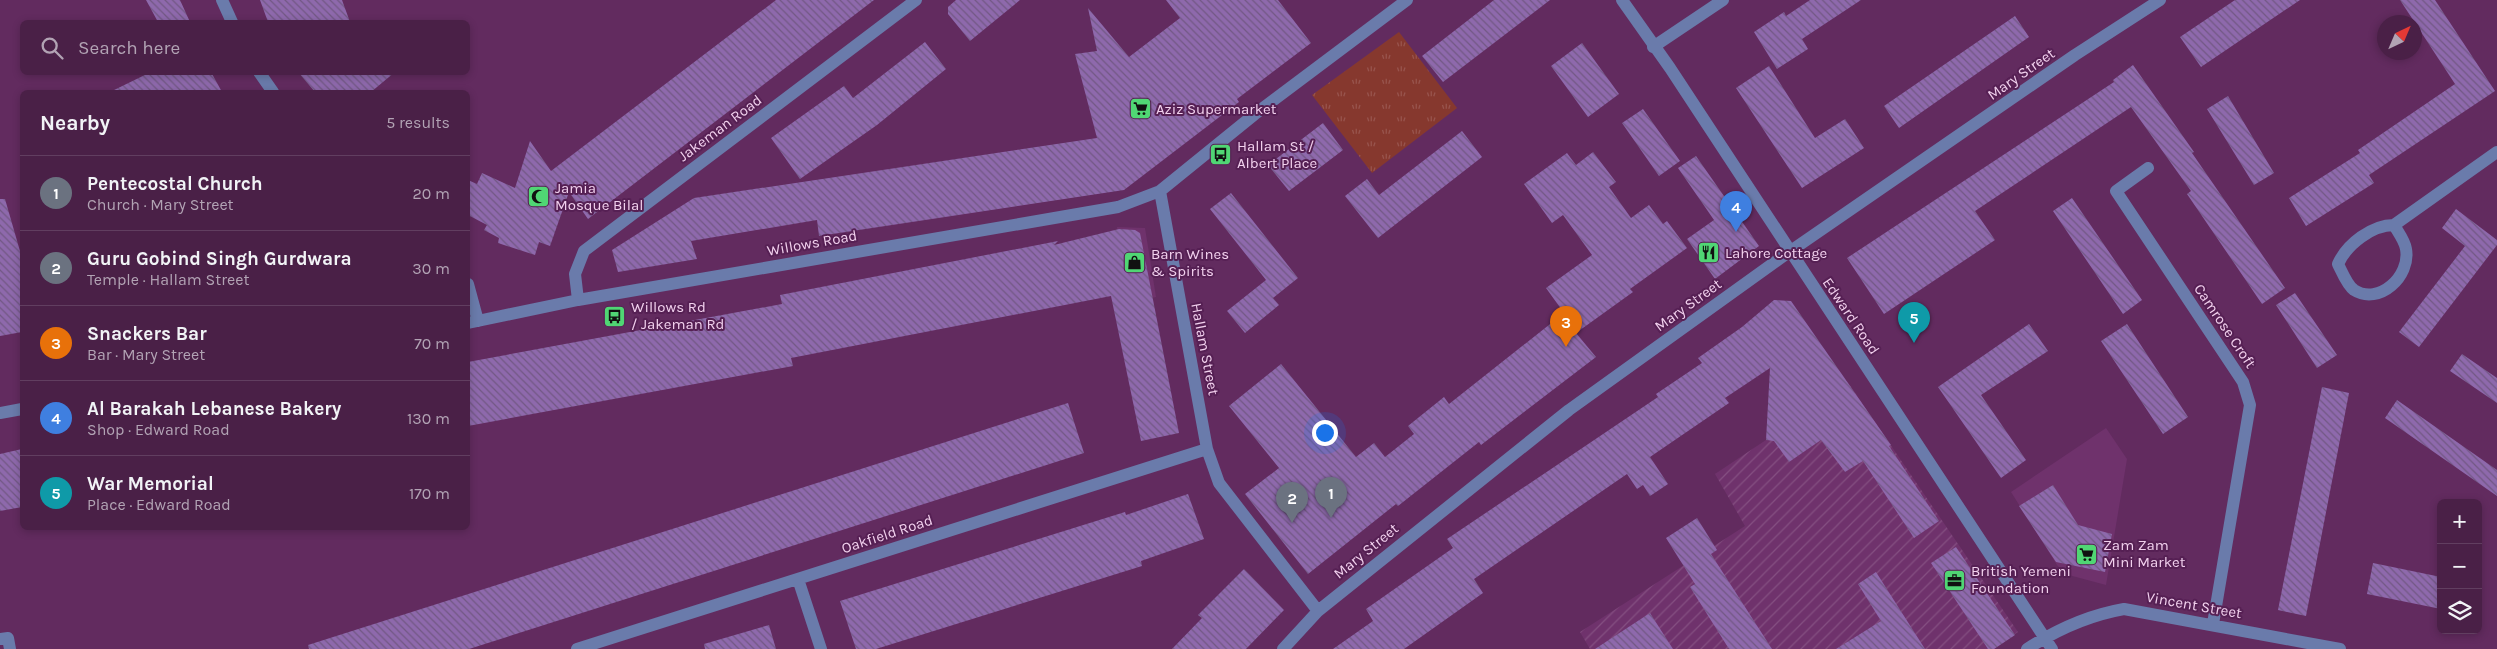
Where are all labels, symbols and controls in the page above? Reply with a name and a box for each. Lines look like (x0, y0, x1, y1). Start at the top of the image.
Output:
north arrow (2377, 15, 2422, 60)
search box (20, 20, 470, 75)
icon: search (38, 34, 66, 62)
text: Search here (78, 37, 180, 59)
street label: Mary Street (1984, 44, 2058, 104)
street label: Jakeman Road (675, 91, 765, 165)
supermarket icon: Aziz Supermarket (1128, 97, 1152, 121)
place label: Aziz Supermarket (1156, 100, 1277, 118)
text: Nearby (40, 111, 110, 135)
text: 5 results (386, 113, 450, 132)
place label: Hallam St / Albert Place (1237, 137, 1317, 172)
bus stop icon: Hallam St / Albert Place (1209, 143, 1233, 167)
text: Pentecostal Church (87, 173, 263, 195)
place label: Jamia Mosque Bilal (555, 179, 643, 214)
text: 1 (53, 184, 59, 203)
text: 20 m (412, 184, 450, 203)
mosque icon: Jamia Mosque Bilal (527, 185, 551, 209)
pin: 4 (1720, 191, 1752, 232)
text: Church · Mary Street (87, 195, 234, 214)
street label: Willows Road (765, 226, 859, 260)
restaurant icon: Lahore Cottage (1697, 241, 1721, 265)
place label: Lahore Cottage (1725, 244, 1827, 262)
place label: Barn Wines & Spirits (1151, 245, 1229, 280)
text: Guru Gobind Singh Gurdwara (87, 248, 352, 270)
shop icon: Barn Wines & Spirits (1123, 251, 1147, 275)
text: 2 (51, 259, 61, 278)
text: 30 m (412, 259, 450, 278)
text: Temple · Hallam Street (87, 270, 249, 289)
street label: Edward Road (1819, 274, 1883, 358)
street label: Mary Street (1651, 275, 1725, 335)
street label: Camrose Croft (2190, 280, 2260, 372)
place label: Willows Rd / Jakeman Rd (631, 298, 724, 333)
street label: Hallam Street (1187, 301, 1223, 397)
pin: 5 (1898, 302, 1930, 343)
bus stop icon: Willows Rd / Jakeman Rd (603, 304, 627, 328)
pin: 3 (1550, 306, 1582, 347)
text: Snackers Bar (87, 323, 207, 345)
text: 3 (51, 334, 61, 353)
text: 70 m (414, 334, 450, 353)
text: Bar · Mary Street (87, 345, 205, 364)
text: Al Barakah Lebanese Bakery (87, 398, 341, 420)
text: 4 (51, 409, 61, 428)
text: 130 m (407, 409, 450, 428)
text: Shop · Edward Road (87, 420, 230, 439)
your location (1312, 420, 1338, 446)
text: War Memorial (87, 473, 214, 495)
pin: 1 (1315, 477, 1347, 518)
pin: 2 (1276, 482, 1308, 523)
text: 5 (51, 484, 61, 503)
text: 170 m (409, 484, 450, 503)
text: Place · Edward Road (87, 495, 231, 514)
map controls (2437, 499, 2482, 634)
button: + (2437, 499, 2482, 544)
street label: Oakfield Road (839, 511, 935, 557)
street label: Mary Street (1330, 519, 1402, 583)
place label: Zam Zam Mini Market (2103, 536, 2186, 571)
supermarket icon: Zam Zam Mini Market (2075, 542, 2099, 566)
button: − (2437, 544, 2482, 589)
place label: British Yemeni Foundation (1971, 562, 2071, 597)
office icon: British Yemeni Foundation (1943, 568, 1967, 592)
street label: Vincent Street (2145, 588, 2244, 622)
button: layers (2437, 589, 2482, 634)

